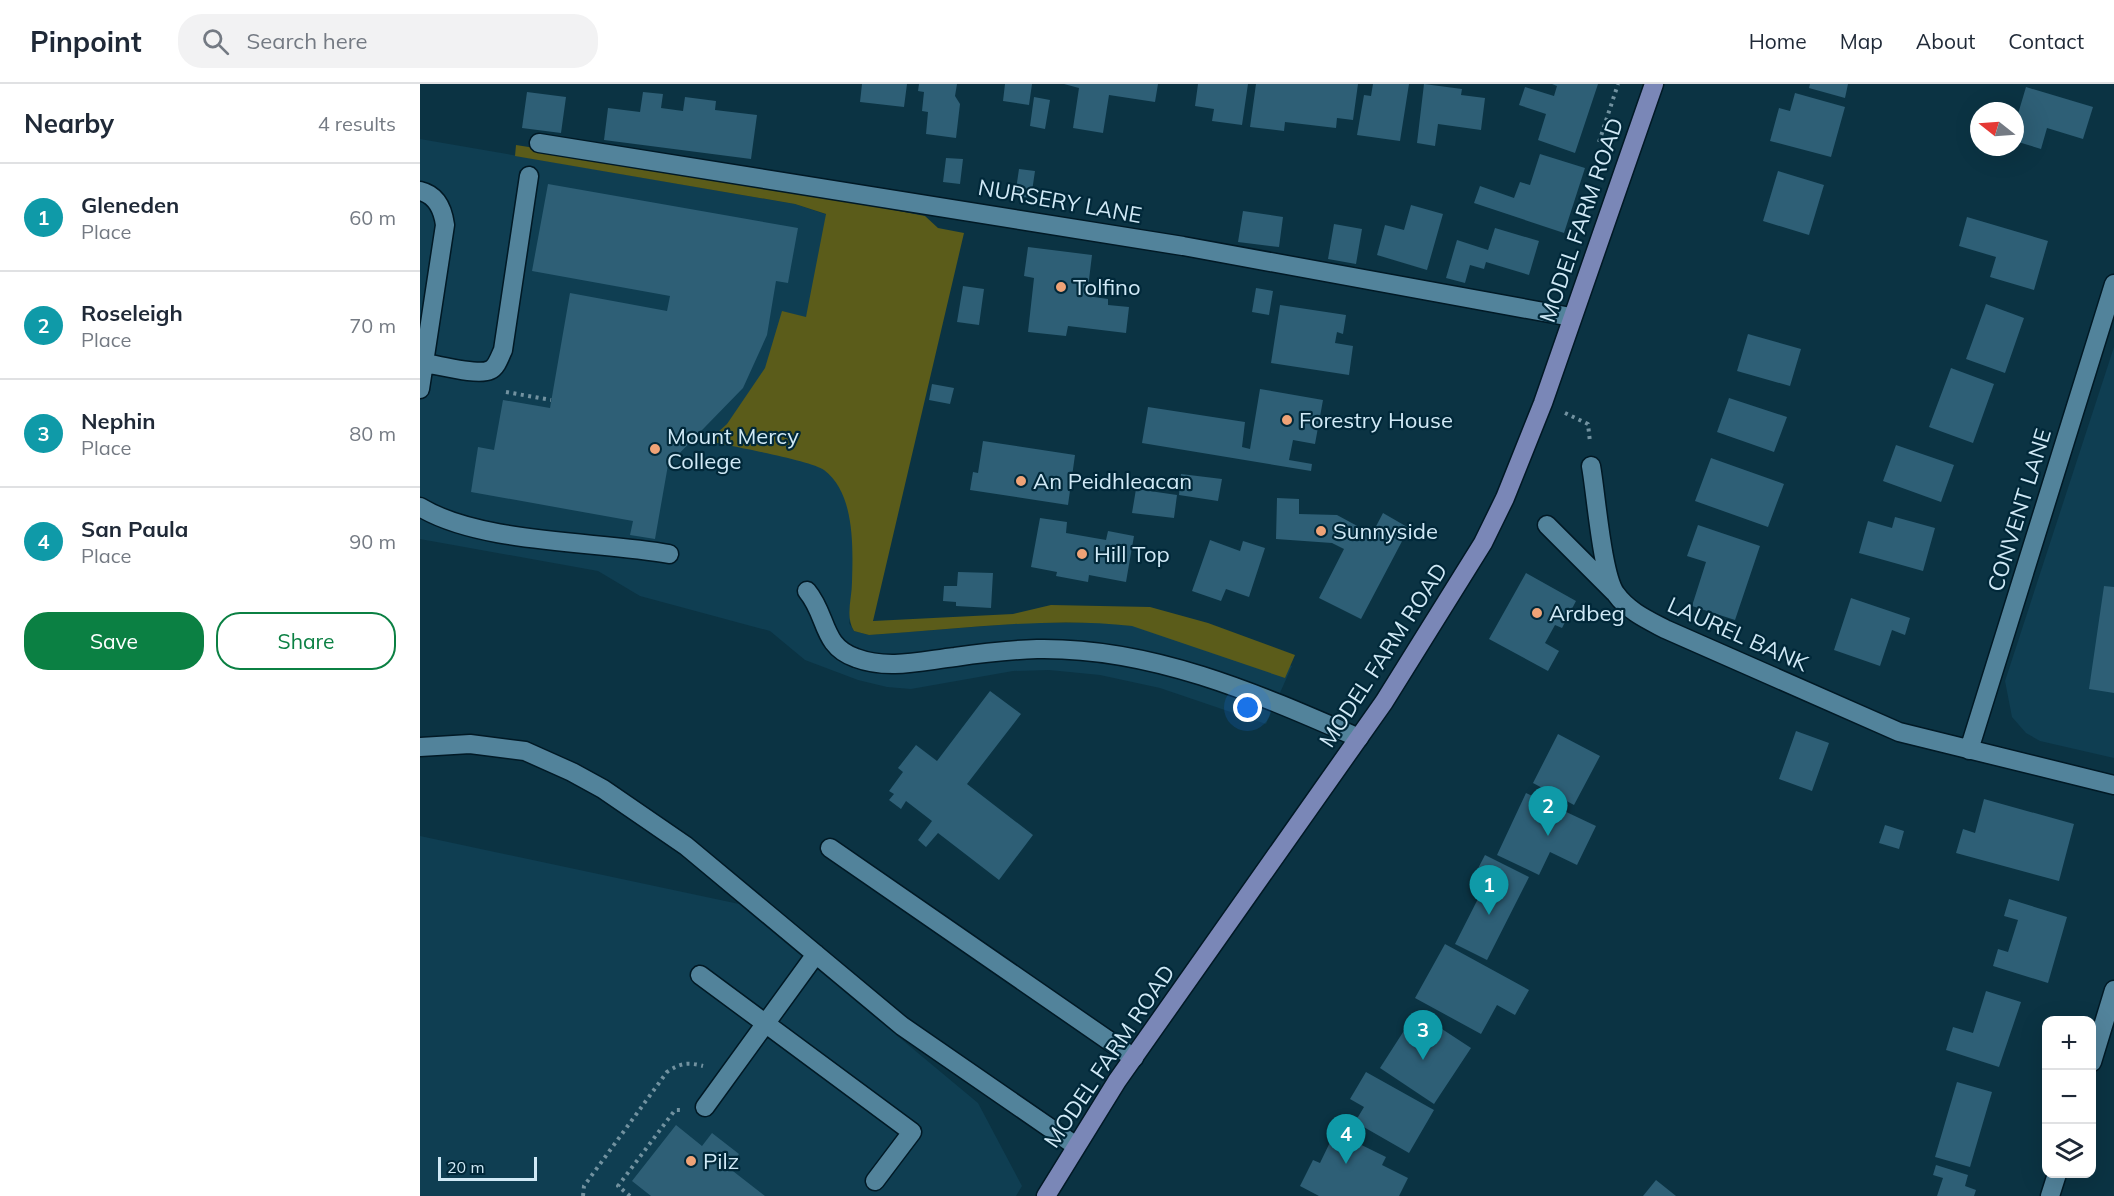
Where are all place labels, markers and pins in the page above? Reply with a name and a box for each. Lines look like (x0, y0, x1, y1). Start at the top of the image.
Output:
place label: Tolfino (1073, 273, 1141, 301)
marker: Tolfino (1054, 280, 1068, 294)
place label: Forestry House (1299, 406, 1453, 434)
marker: Forestry House (1280, 413, 1294, 427)
place label: Mount Mercy College (667, 422, 799, 475)
marker: Mount Mercy College (648, 442, 662, 456)
place label: An Peidhleacan (1033, 467, 1192, 495)
marker: An Peidhleacan (1014, 474, 1028, 488)
place label: Sunnyside (1333, 517, 1438, 545)
marker: Sunnyside (1314, 524, 1328, 538)
place label: Hill Top (1094, 540, 1170, 568)
marker: Hill Top (1075, 547, 1089, 561)
place label: Ardbeg (1549, 599, 1625, 627)
marker: Ardbeg (1530, 606, 1544, 620)
pin: 2 (1528, 786, 1568, 836)
pin: 1 (1470, 866, 1508, 915)
pin: 3 (1404, 1010, 1442, 1060)
pin: 4 (1326, 1114, 1366, 1164)
place label: Pilz (703, 1147, 739, 1175)
marker: Pilz (684, 1154, 698, 1168)

